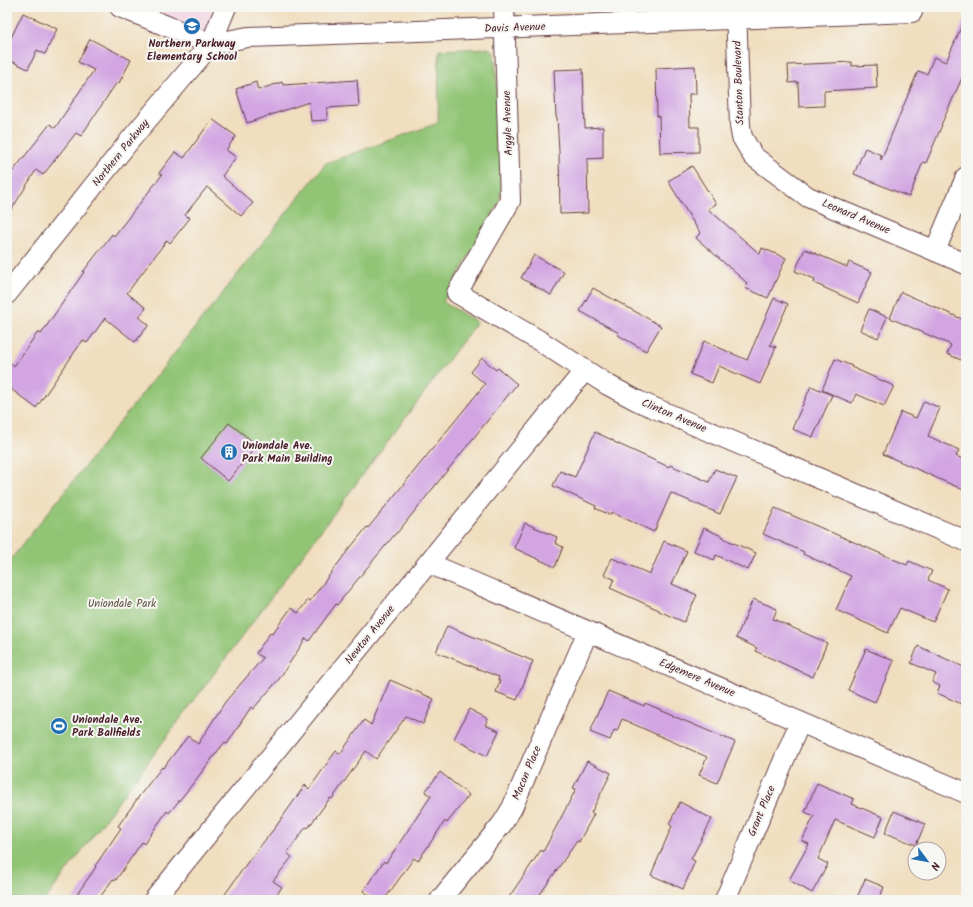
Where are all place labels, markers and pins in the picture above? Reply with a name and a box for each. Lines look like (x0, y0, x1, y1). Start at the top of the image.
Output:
school or university icon: Northern Parkway Elementary School (182, 16, 202, 36)
place label: Northern Parkway Elementary School (147, 35, 237, 66)
place label: Uniondale Ave. Park Main Building (242, 437, 333, 468)
building icon: Uniondale Ave. Park Main Building (219, 442, 239, 462)
place label: Uniondale Ave. Park Ballfields (72, 711, 143, 742)
sports icon: Uniondale Ave. Park Ballfields (49, 716, 69, 736)

